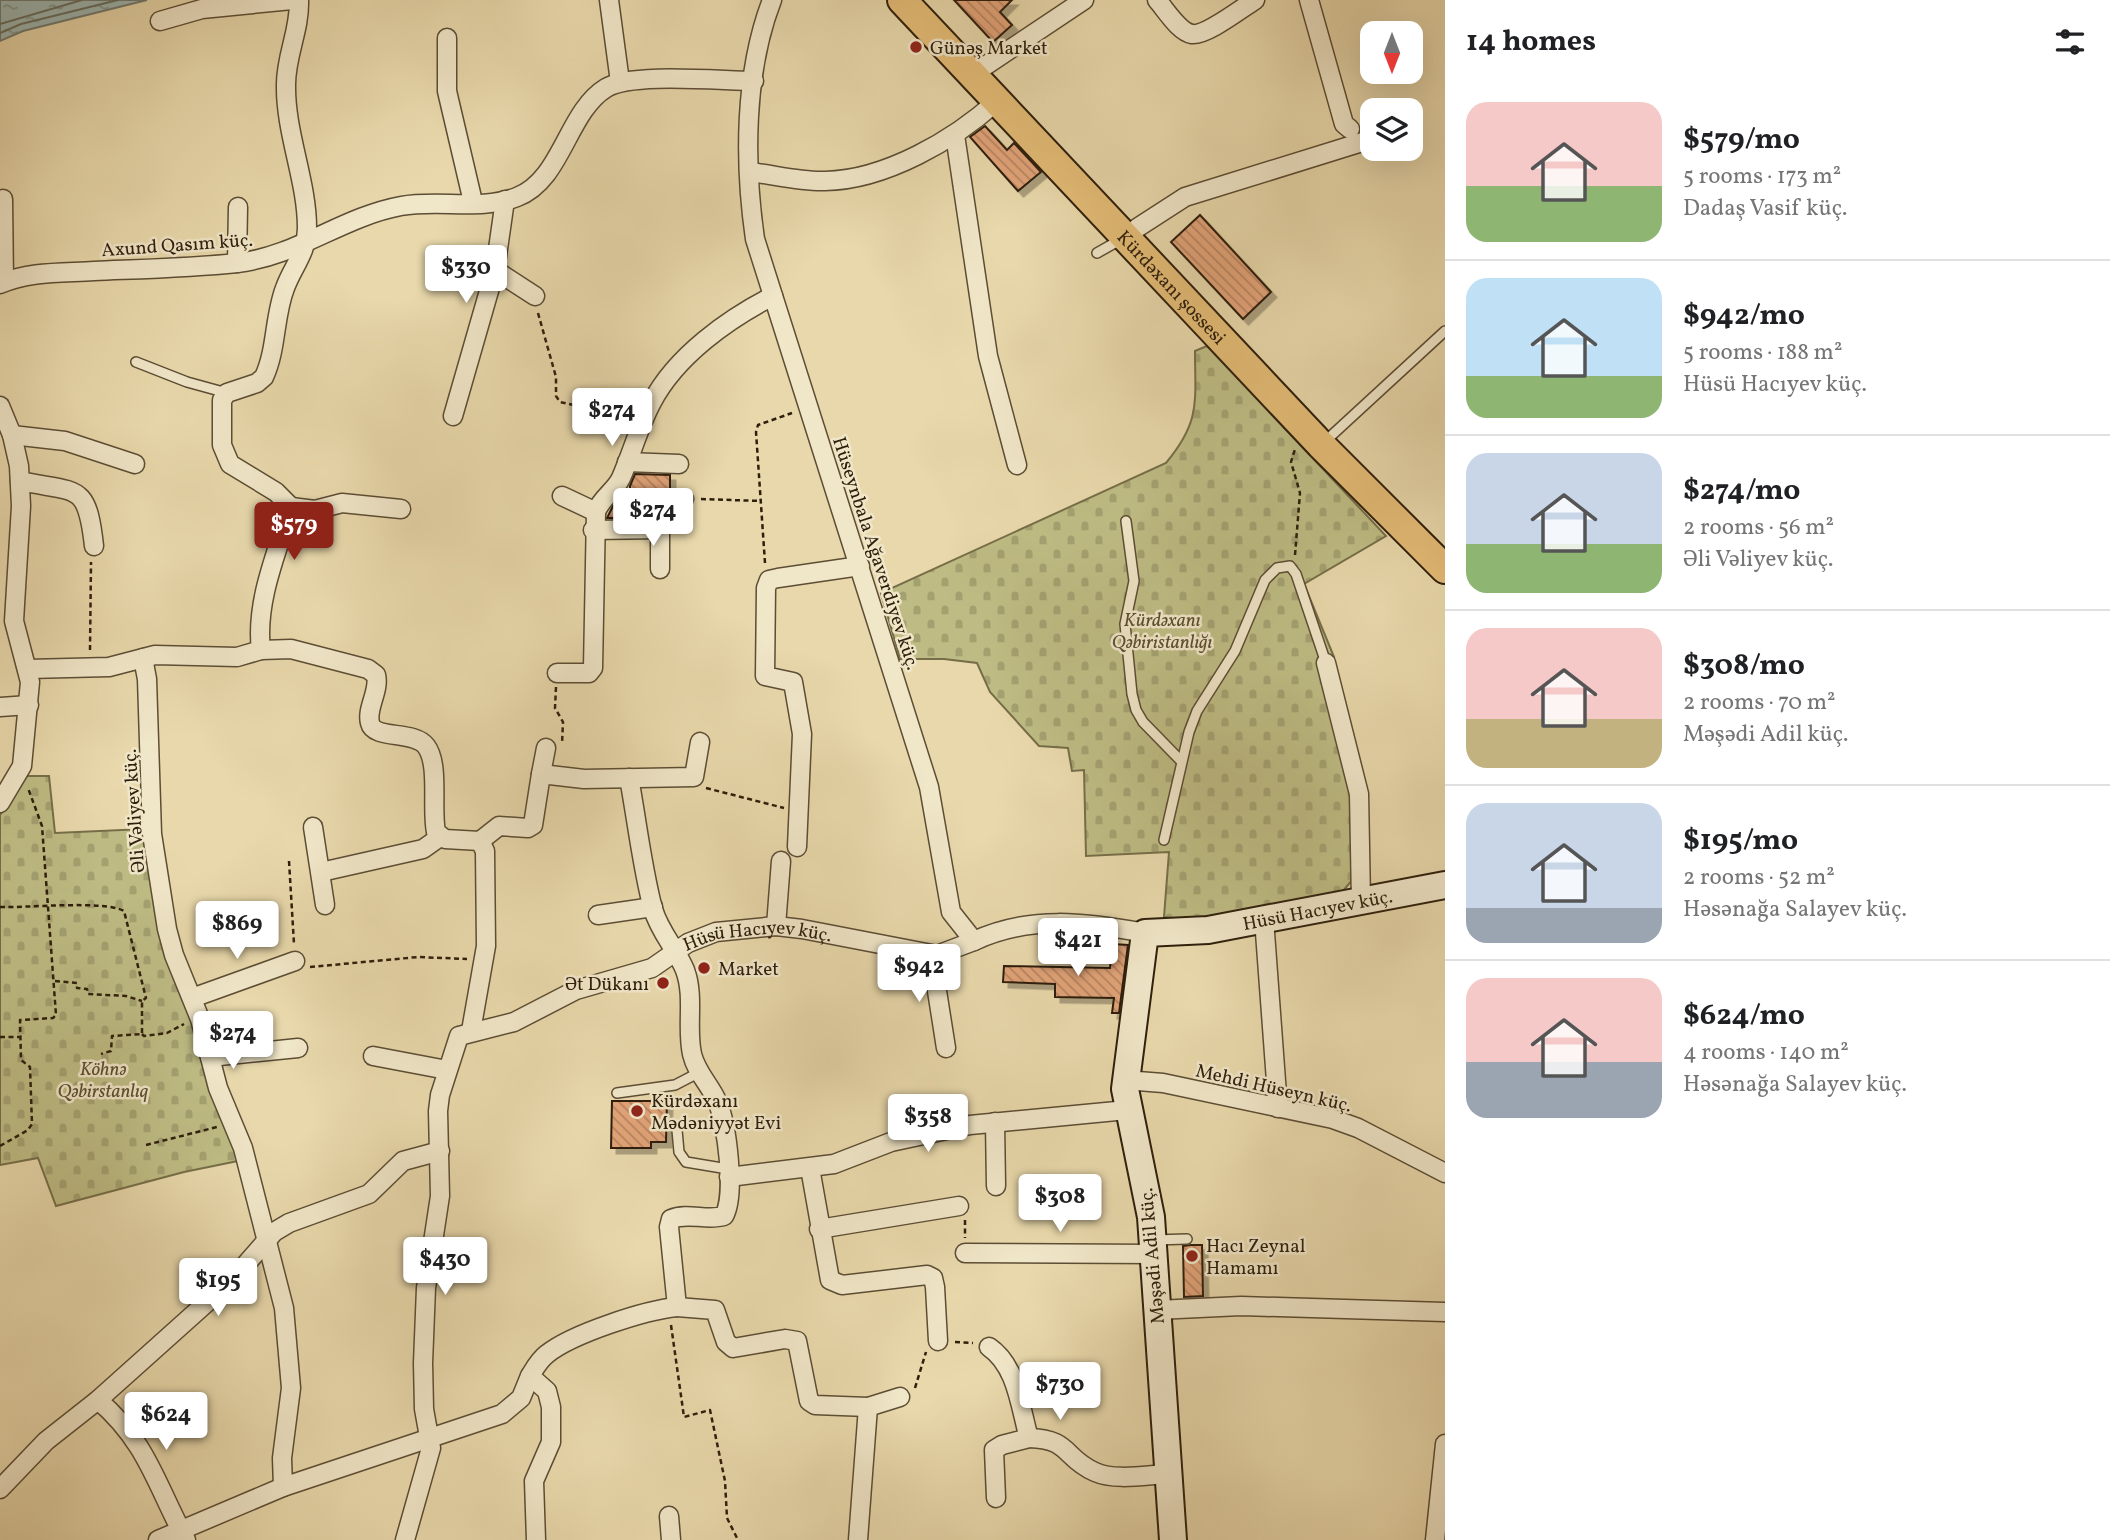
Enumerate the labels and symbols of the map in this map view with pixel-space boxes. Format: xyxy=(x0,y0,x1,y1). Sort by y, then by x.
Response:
north arrow xyxy=(1360,21,1423,84)
place label: Günəş Market xyxy=(930,36,1048,62)
marker: Günəş Market xyxy=(908,39,924,55)
street label: Kürdəxanı şossesi xyxy=(1110,225,1231,351)
street label: Axund Qasım küç. xyxy=(101,228,254,264)
pin: $330 xyxy=(425,246,507,305)
pin: $274 xyxy=(571,388,653,448)
street label: Hüseynbala Ağaverdiyev küç. xyxy=(825,434,925,674)
pin: $274 xyxy=(612,489,694,548)
pin: $579 xyxy=(253,503,335,562)
park label: Kürdəxanı Qəbiristanlığı xyxy=(1112,608,1213,656)
street label: Əli Vəliyev küç. xyxy=(118,748,152,874)
street label: Hüsü Hacıyev küç. xyxy=(1241,884,1395,938)
pin: $869 xyxy=(196,902,278,961)
street label: Hüsü Hacıyev küç. xyxy=(679,915,834,959)
pin: $421 xyxy=(1037,918,1119,978)
pin: $942 xyxy=(878,944,960,1004)
place label: Market xyxy=(718,957,779,983)
marker: Market xyxy=(696,960,712,976)
place label: Ət Dükanı xyxy=(565,972,649,998)
marker: Ət Dükanı xyxy=(655,975,671,991)
pin: $274 xyxy=(192,1012,274,1071)
park label: Köhnə Qəbirstanlıq xyxy=(58,1057,149,1105)
street label: Mehdi Hüseyn küç. xyxy=(1193,1058,1354,1120)
place label: Kürdəxanı Mədəniyyət Evi xyxy=(651,1089,781,1137)
pin: $358 xyxy=(887,1094,969,1154)
marker: Kürdəxanı Mədəniyyət Evi xyxy=(629,1103,645,1119)
pin: $308 xyxy=(1019,1174,1101,1234)
street label: Məşədi Adil küç. xyxy=(1134,1187,1172,1325)
place label: Hacı Zeynal Hamamı xyxy=(1206,1234,1306,1282)
pin: $430 xyxy=(404,1238,486,1297)
marker: Hacı Zeynal Hamamı xyxy=(1184,1248,1200,1264)
pin: $195 xyxy=(177,1258,259,1318)
pin: $730 xyxy=(1019,1362,1101,1422)
pin: $624 xyxy=(125,1392,207,1452)

